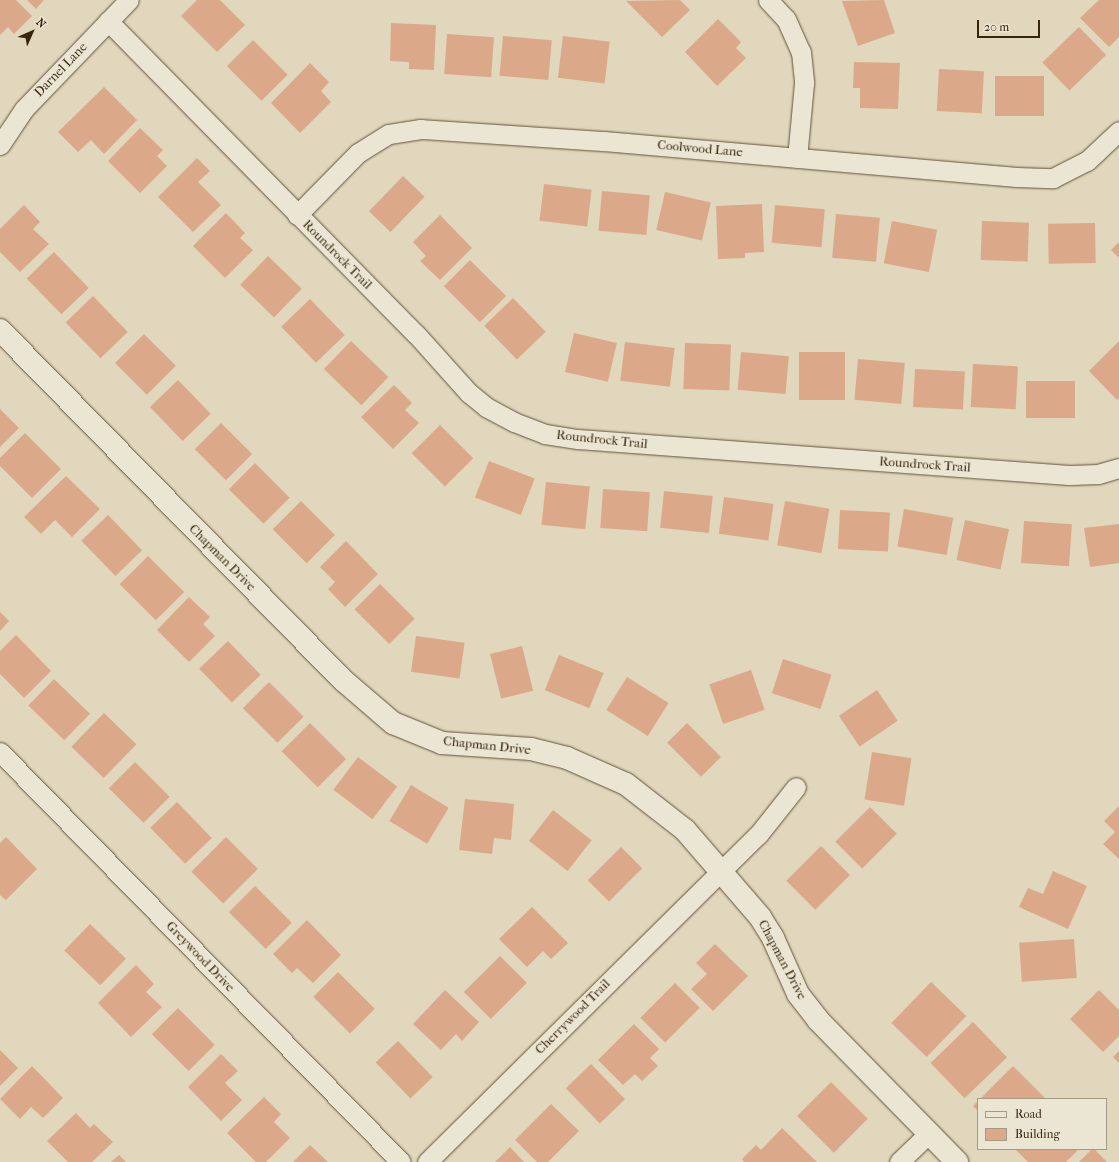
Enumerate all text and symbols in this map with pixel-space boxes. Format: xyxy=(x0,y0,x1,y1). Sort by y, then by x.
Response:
north arrow xyxy=(12,12,52,52)
scale bar xyxy=(979,12,1042,38)
text: N xyxy=(33,16,48,31)
text: 20 m xyxy=(984,20,1009,34)
street label: Darnel Lane xyxy=(31,40,91,100)
street label: Coolwood Lane xyxy=(657,138,743,160)
street label: Roundrock Trail xyxy=(299,217,375,293)
street label: Roundrock Trail xyxy=(556,427,648,453)
street label: Roundrock Trail xyxy=(879,454,971,476)
street label: Chapman Drive xyxy=(185,521,259,595)
street label: Chapman Drive xyxy=(442,734,532,758)
street label: Greywood Drive xyxy=(162,918,238,996)
street label: Chapman Drive xyxy=(754,918,810,1002)
street label: Cherrywood Trail xyxy=(532,976,614,1058)
legend xyxy=(977,1098,1107,1150)
text: Road xyxy=(1015,1107,1042,1121)
text: Building xyxy=(1015,1127,1060,1141)

